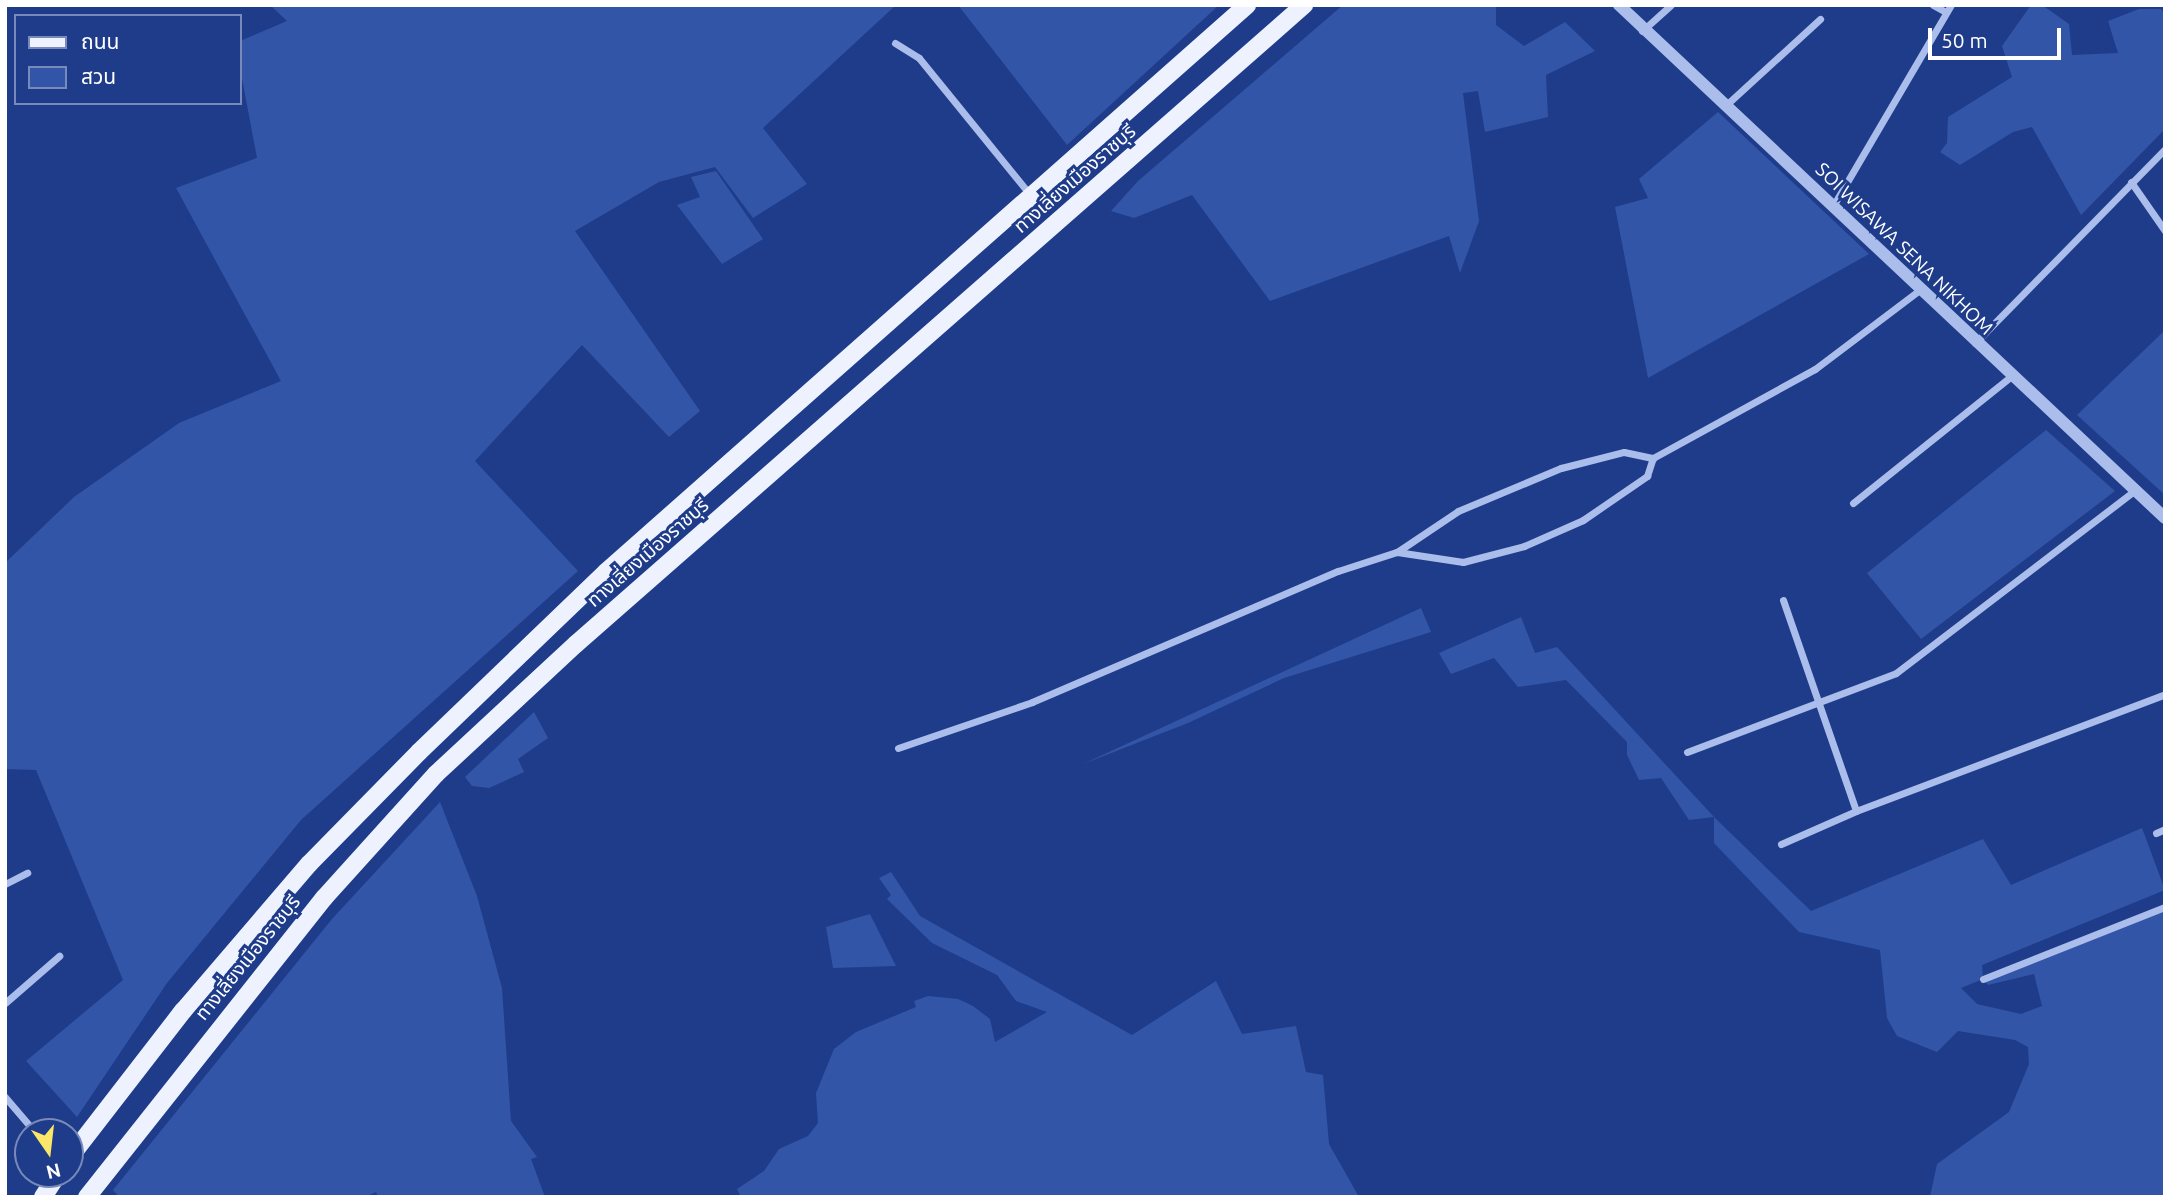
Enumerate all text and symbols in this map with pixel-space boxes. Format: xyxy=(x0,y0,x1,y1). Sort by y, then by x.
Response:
legend xyxy=(14,14,242,105)
scale bar xyxy=(1932,14,2065,58)
text: 50 m xyxy=(1941,28,1988,52)
text: ถนน xyxy=(81,29,119,53)
text: สวน xyxy=(81,64,116,88)
street label: ทางเลี่ยงเมืองราชบุรี xyxy=(1009,120,1141,238)
street label: SOI WISAWA SENA NIKHOM xyxy=(1811,158,1997,340)
street label: ทางเลี่ยงเมืองราชบุรี xyxy=(582,494,714,612)
street label: ทางเลี่ยงเมืองราชบุรี xyxy=(191,891,305,1025)
north arrow xyxy=(14,1118,84,1188)
text: N xyxy=(44,1159,63,1184)

